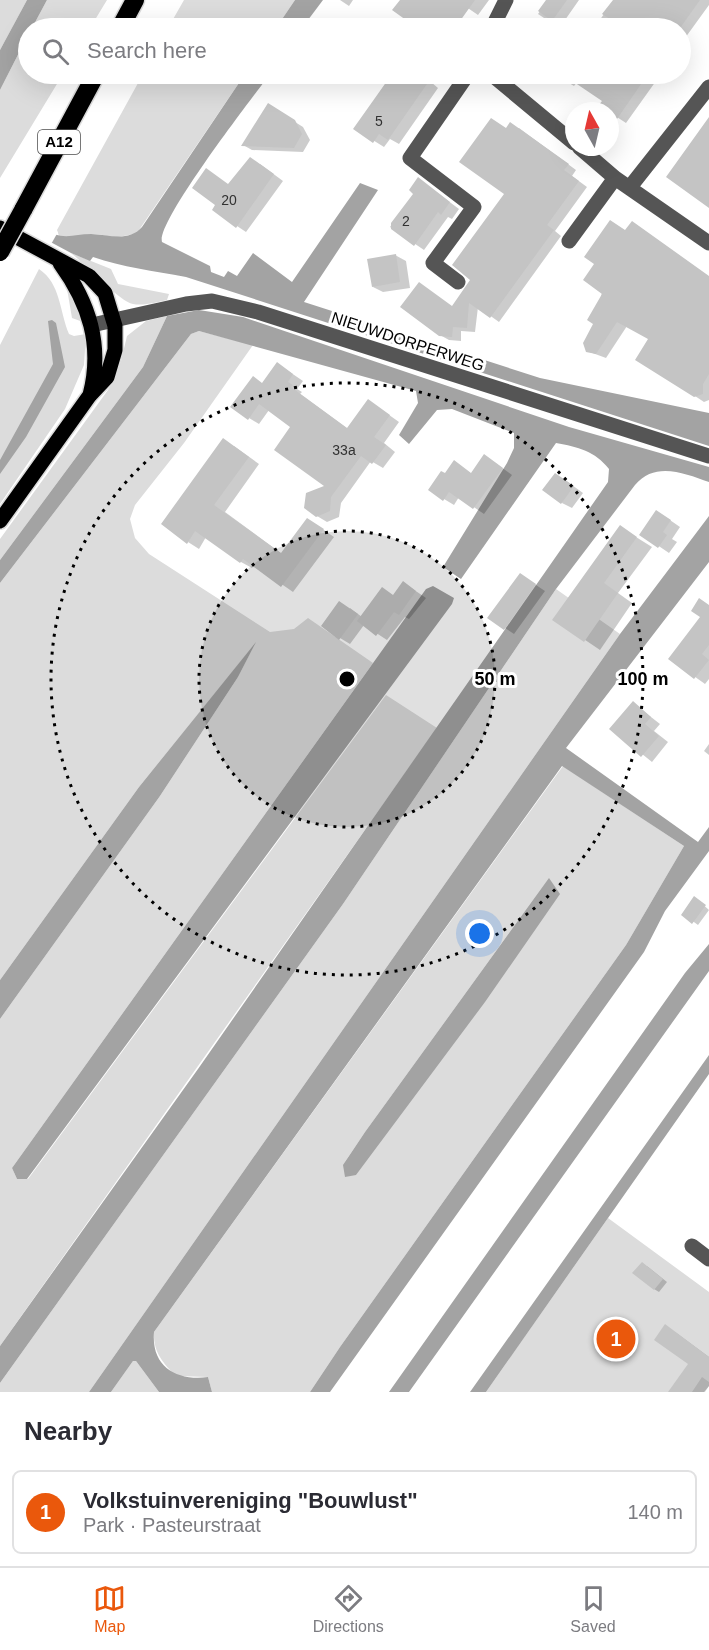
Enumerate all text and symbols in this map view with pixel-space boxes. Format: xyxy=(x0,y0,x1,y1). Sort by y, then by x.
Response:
search box xyxy=(18,18,691,84)
icon: search xyxy=(39,35,72,68)
text: Search here xyxy=(87,38,207,63)
north arrow xyxy=(565,102,619,156)
house number: 5 xyxy=(375,113,383,129)
road number: A12 xyxy=(38,130,80,154)
house number: 20 xyxy=(221,192,237,208)
house number: 2 xyxy=(402,213,410,229)
street label: NIEUWDORPERWEG xyxy=(329,309,486,374)
house number: 33a xyxy=(332,442,356,458)
centre of rings xyxy=(337,669,357,689)
text: 50 m xyxy=(474,669,516,689)
text: 100 m xyxy=(617,669,669,689)
your location xyxy=(465,919,494,948)
pin: 1 xyxy=(596,1316,636,1362)
text: Nearby xyxy=(24,1416,112,1446)
text: Volkstuinvereniging "Bouwlust" xyxy=(83,1488,418,1513)
text: 1 xyxy=(40,1501,51,1523)
text: 140 m xyxy=(627,1501,683,1523)
text: Park · Pasteurstraat xyxy=(83,1514,261,1536)
tab: Map xyxy=(93,1582,126,1636)
tab: Directions xyxy=(313,1582,384,1636)
tab: Saved xyxy=(570,1582,616,1636)

